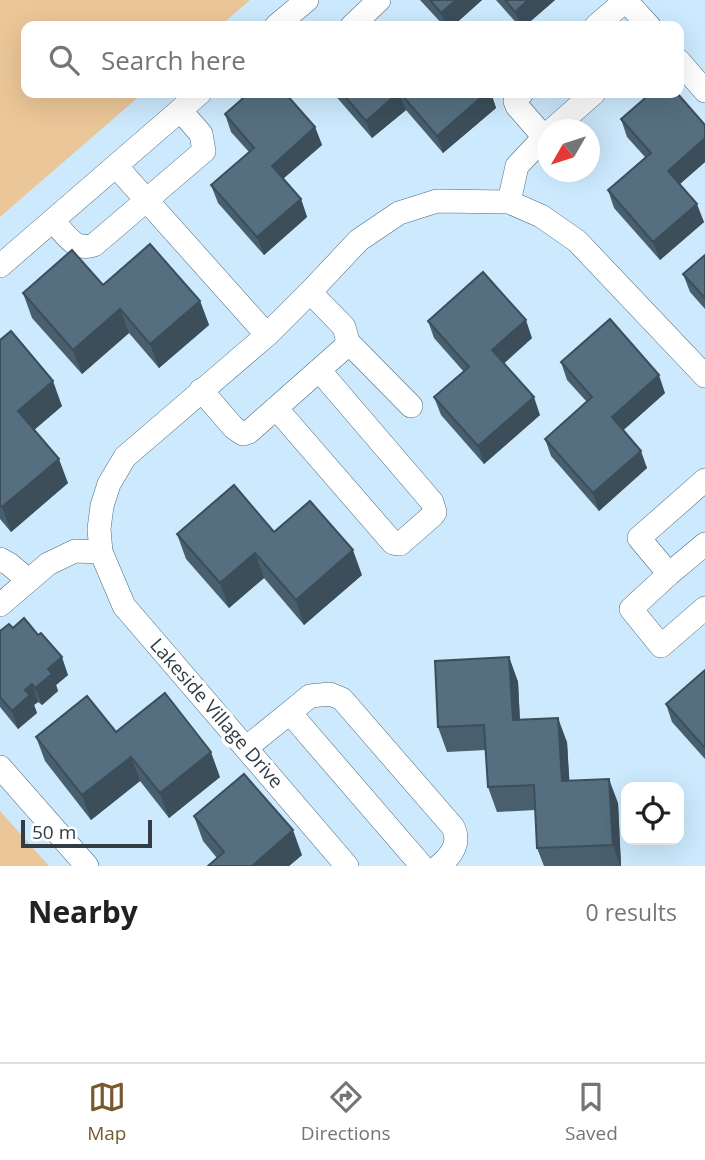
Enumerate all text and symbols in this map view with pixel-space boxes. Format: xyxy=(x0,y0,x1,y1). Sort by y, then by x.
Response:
search box xyxy=(21,21,684,98)
icon: search xyxy=(45,41,83,79)
text: Search here xyxy=(101,42,246,78)
north arrow xyxy=(537,119,600,182)
street label: Lakeside Village Drive xyxy=(145,632,289,794)
map controls xyxy=(621,782,684,845)
button: locate xyxy=(621,782,684,845)
scale bar xyxy=(21,817,152,849)
text: 50 m xyxy=(32,819,76,845)
text: Nearby xyxy=(28,891,138,932)
text: 0 results xyxy=(586,896,677,928)
tab: Map xyxy=(87,1078,126,1146)
tab: Directions xyxy=(301,1078,391,1146)
tab: Saved xyxy=(565,1078,618,1146)

